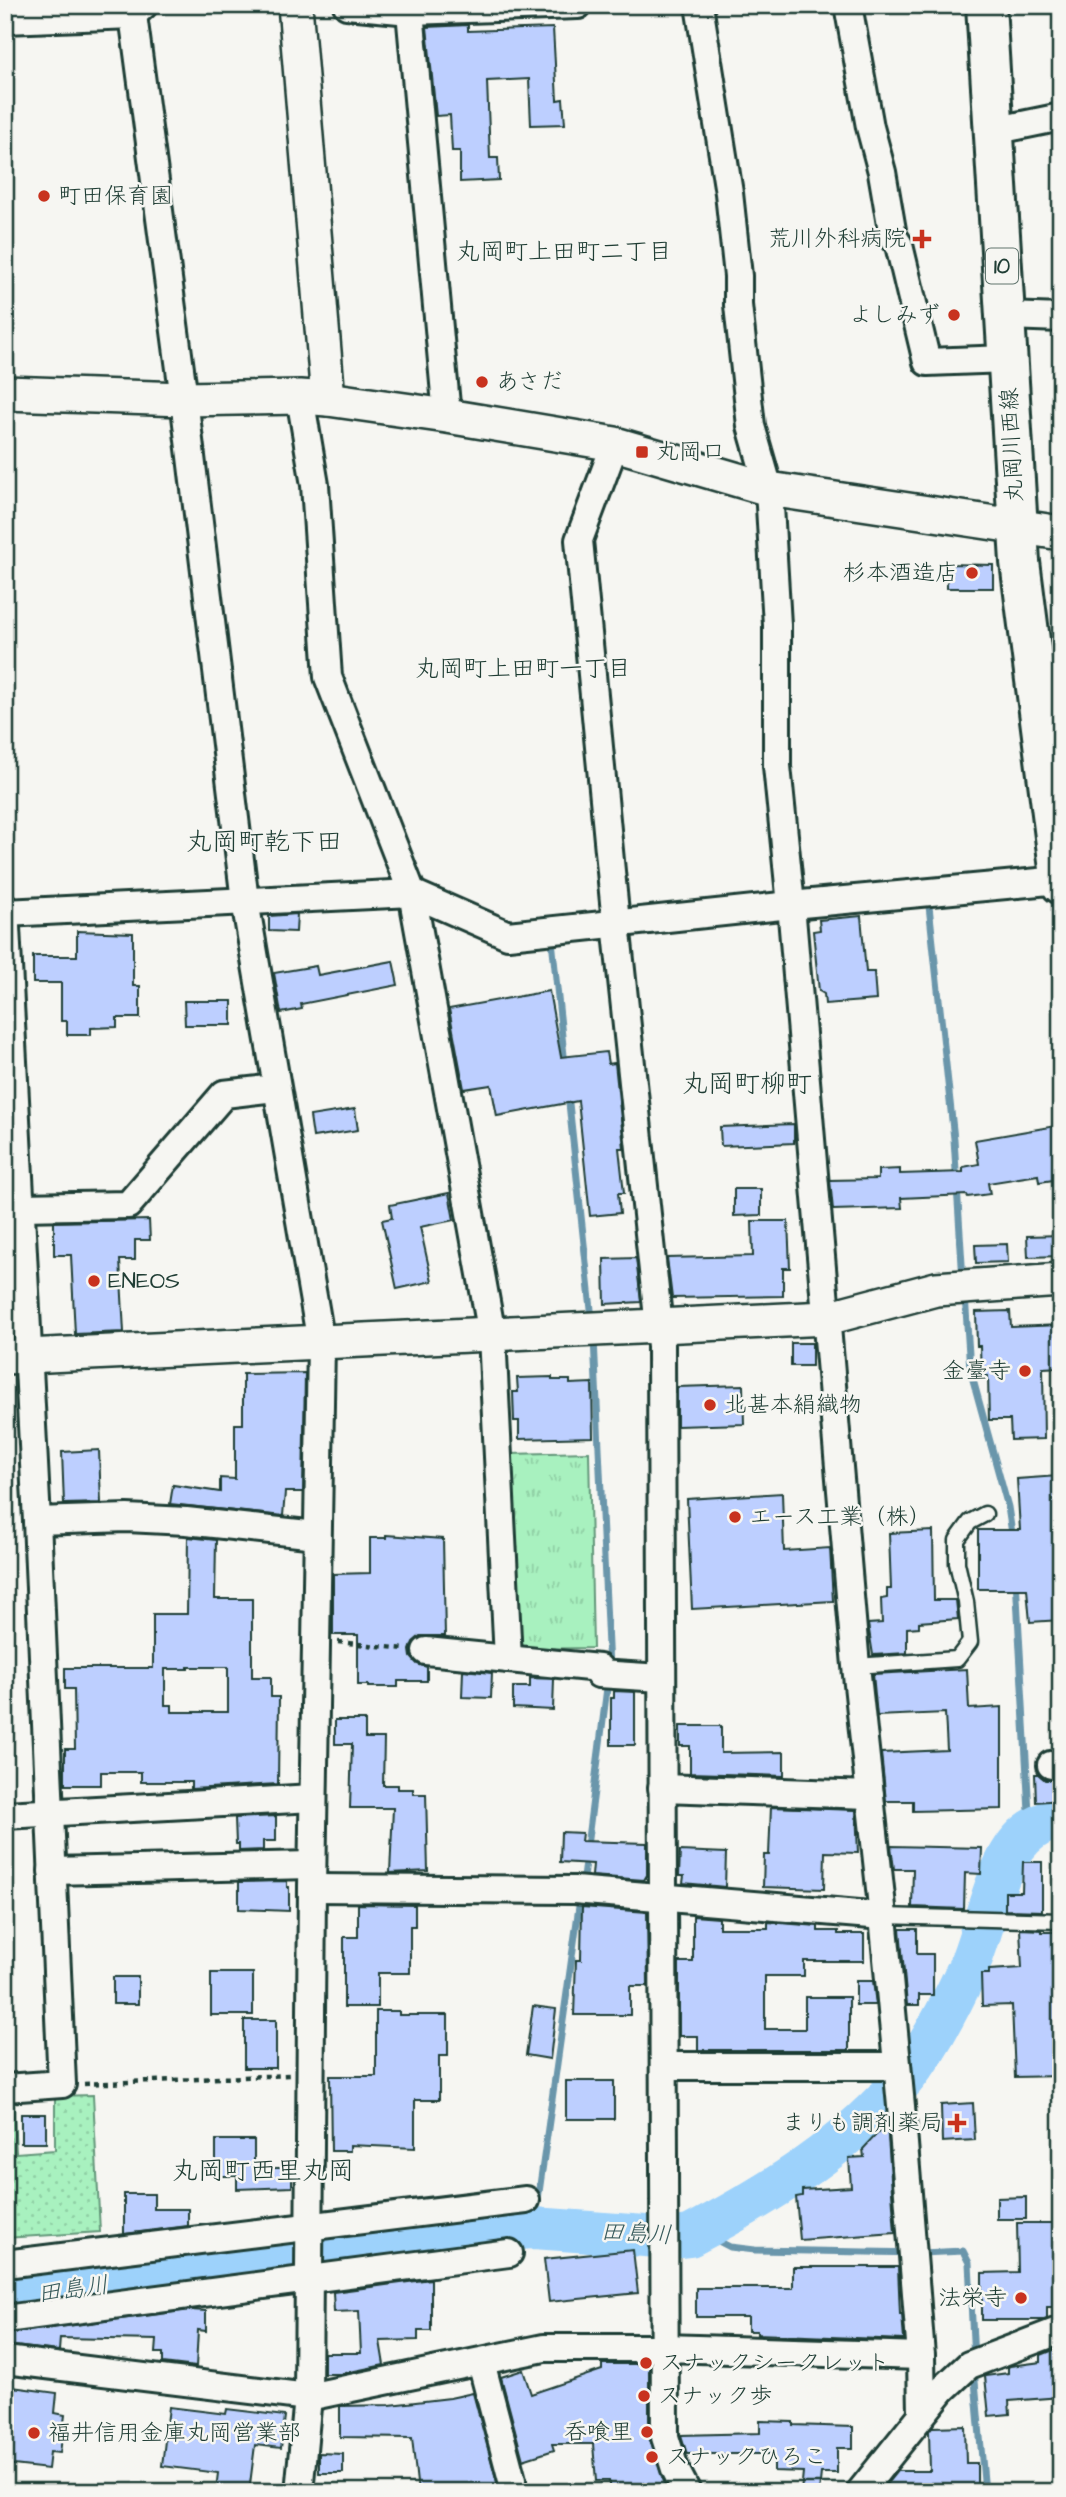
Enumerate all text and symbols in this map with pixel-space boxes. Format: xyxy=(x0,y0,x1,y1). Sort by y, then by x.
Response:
place label: 町田保育園 xyxy=(58,180,173,212)
marker: 町田保育園 xyxy=(36,188,52,204)
place label: 荒川外科病院 xyxy=(768,223,906,255)
marker: 荒川外科病院 xyxy=(912,229,932,249)
district label: 丸岡町上田町二丁目 xyxy=(456,235,672,269)
road number: 10 xyxy=(986,248,1018,284)
place label: よしみず xyxy=(849,299,940,331)
marker: よしみず xyxy=(946,307,962,323)
place label: あさだ xyxy=(496,366,564,398)
marker: あさだ xyxy=(474,374,490,390)
street label: 丸岡川西線 xyxy=(993,387,1031,503)
place label: 丸岡口 xyxy=(656,436,725,468)
marker: 丸岡口 xyxy=(634,444,650,460)
place label: 杉本酒造店 xyxy=(843,557,958,589)
marker: 杉本酒造店 xyxy=(964,565,980,581)
district label: 丸岡町上田町一丁目 xyxy=(415,652,631,686)
district label: 丸岡町乾下田 xyxy=(186,824,342,860)
district label: 丸岡町柳町 xyxy=(682,1066,812,1102)
place label: ENEOS xyxy=(108,1265,180,1297)
marker: ENEOS xyxy=(86,1273,102,1289)
place label: 金臺寺 xyxy=(942,1355,1011,1387)
marker: 金臺寺 xyxy=(1017,1363,1033,1379)
place label: 北甚本絹織物 xyxy=(724,1389,862,1421)
marker: 北甚本絹織物 xyxy=(702,1397,718,1413)
place label: エース工業（株） xyxy=(749,1501,932,1533)
marker: エース工業（株） xyxy=(727,1509,743,1525)
place label: まりも調剤薬局 xyxy=(782,2107,943,2139)
marker: まりも調剤薬局 xyxy=(949,2115,965,2131)
district label: 丸岡町西里丸岡 xyxy=(172,2153,354,2189)
water label: 田島川 xyxy=(599,2215,673,2253)
water label: 田島川 xyxy=(35,2268,111,2312)
place label: 法栄寺 xyxy=(938,2282,1007,2314)
marker: 法栄寺 xyxy=(1013,2290,1029,2306)
place label: スナックシークレット xyxy=(660,2347,890,2379)
marker: スナックシークレット xyxy=(638,2355,654,2371)
place label: スナック歩 xyxy=(658,2380,773,2412)
marker: スナック歩 xyxy=(636,2388,652,2404)
place label: 呑喰里 xyxy=(564,2416,633,2448)
place label: 福井信用金庫丸岡営業部 xyxy=(48,2417,301,2449)
marker: 呑喰里 xyxy=(639,2424,655,2440)
marker: 福井信用金庫丸岡営業部 xyxy=(26,2425,42,2441)
place label: スナックひろこ xyxy=(666,2441,827,2473)
marker: スナックひろこ xyxy=(644,2449,660,2465)

